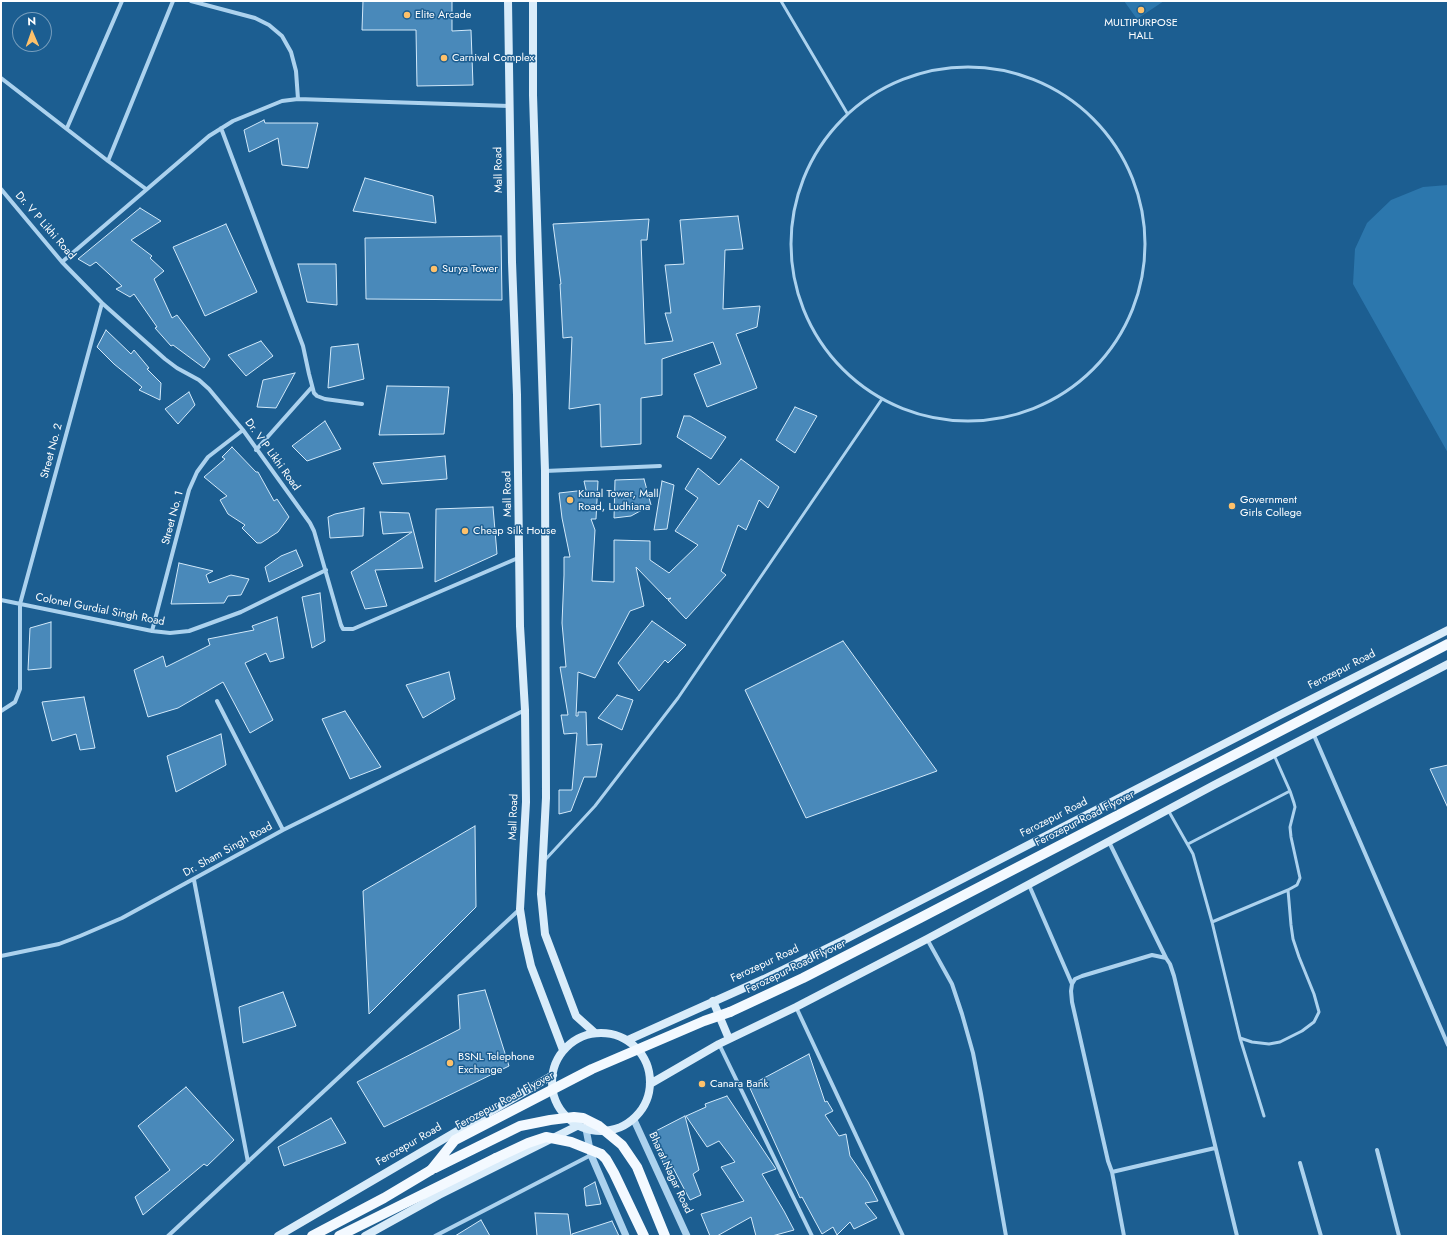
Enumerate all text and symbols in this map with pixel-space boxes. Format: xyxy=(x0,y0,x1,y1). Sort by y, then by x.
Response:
marker: MULTIPURPOSE HALL xyxy=(1136,5,1146,15)
place label: Elite Arcade xyxy=(415,8,471,22)
marker: Elite Arcade xyxy=(402,10,412,20)
north arrow xyxy=(12,12,52,52)
text: N xyxy=(27,13,36,29)
place label: MULTIPURPOSE HALL xyxy=(1104,16,1178,42)
place label: Carnival Complex xyxy=(452,51,534,65)
marker: Carnival Complex xyxy=(439,53,449,63)
street label: Mall Road xyxy=(492,147,506,193)
street label: Dr. V P Likhi Road xyxy=(12,189,78,263)
place label: Surya Tower xyxy=(442,262,498,276)
marker: Surya Tower xyxy=(429,264,439,274)
street label: Dr. V P Likhi Road xyxy=(242,417,302,493)
street label: Street No. 2 xyxy=(38,422,66,480)
street label: Mall Road xyxy=(501,471,515,517)
place label: Kunal Tower, Mall Road, Ludhiana xyxy=(578,487,658,513)
street label: Street No. 1 xyxy=(159,490,187,546)
place label: Government Girls College xyxy=(1240,493,1302,519)
marker: Kunal Tower, Mall Road, Ludhiana xyxy=(565,495,575,505)
marker: Government Girls College xyxy=(1227,501,1237,511)
place label: Cheap Silk House xyxy=(473,524,556,538)
marker: Cheap Silk House xyxy=(460,526,470,536)
street label: Colonel Gurdial Singh Road xyxy=(34,591,166,629)
street label: Ferozepur Road xyxy=(1306,647,1378,693)
street label: Ferozepur Road Flyover xyxy=(1033,788,1137,850)
street label: Mall Road xyxy=(507,794,521,840)
street label: Ferozepur Road xyxy=(1018,795,1090,841)
street label: Dr. Sham Singh Road xyxy=(181,820,275,880)
street label: Ferozepur Road Flyover xyxy=(744,937,848,997)
street label: Ferozepur Road xyxy=(729,942,801,986)
place label: BSNL Telephone Exchange xyxy=(458,1050,534,1076)
marker: BSNL Telephone Exchange xyxy=(445,1058,455,1068)
street label: Ferozepur Road Flyover xyxy=(453,1069,557,1133)
place label: Canara Bank xyxy=(710,1077,768,1091)
marker: Canara Bank xyxy=(697,1079,707,1089)
street label: Ferozepur Road xyxy=(374,1121,444,1169)
street label: Bharat Nagar Road xyxy=(645,1130,695,1216)

